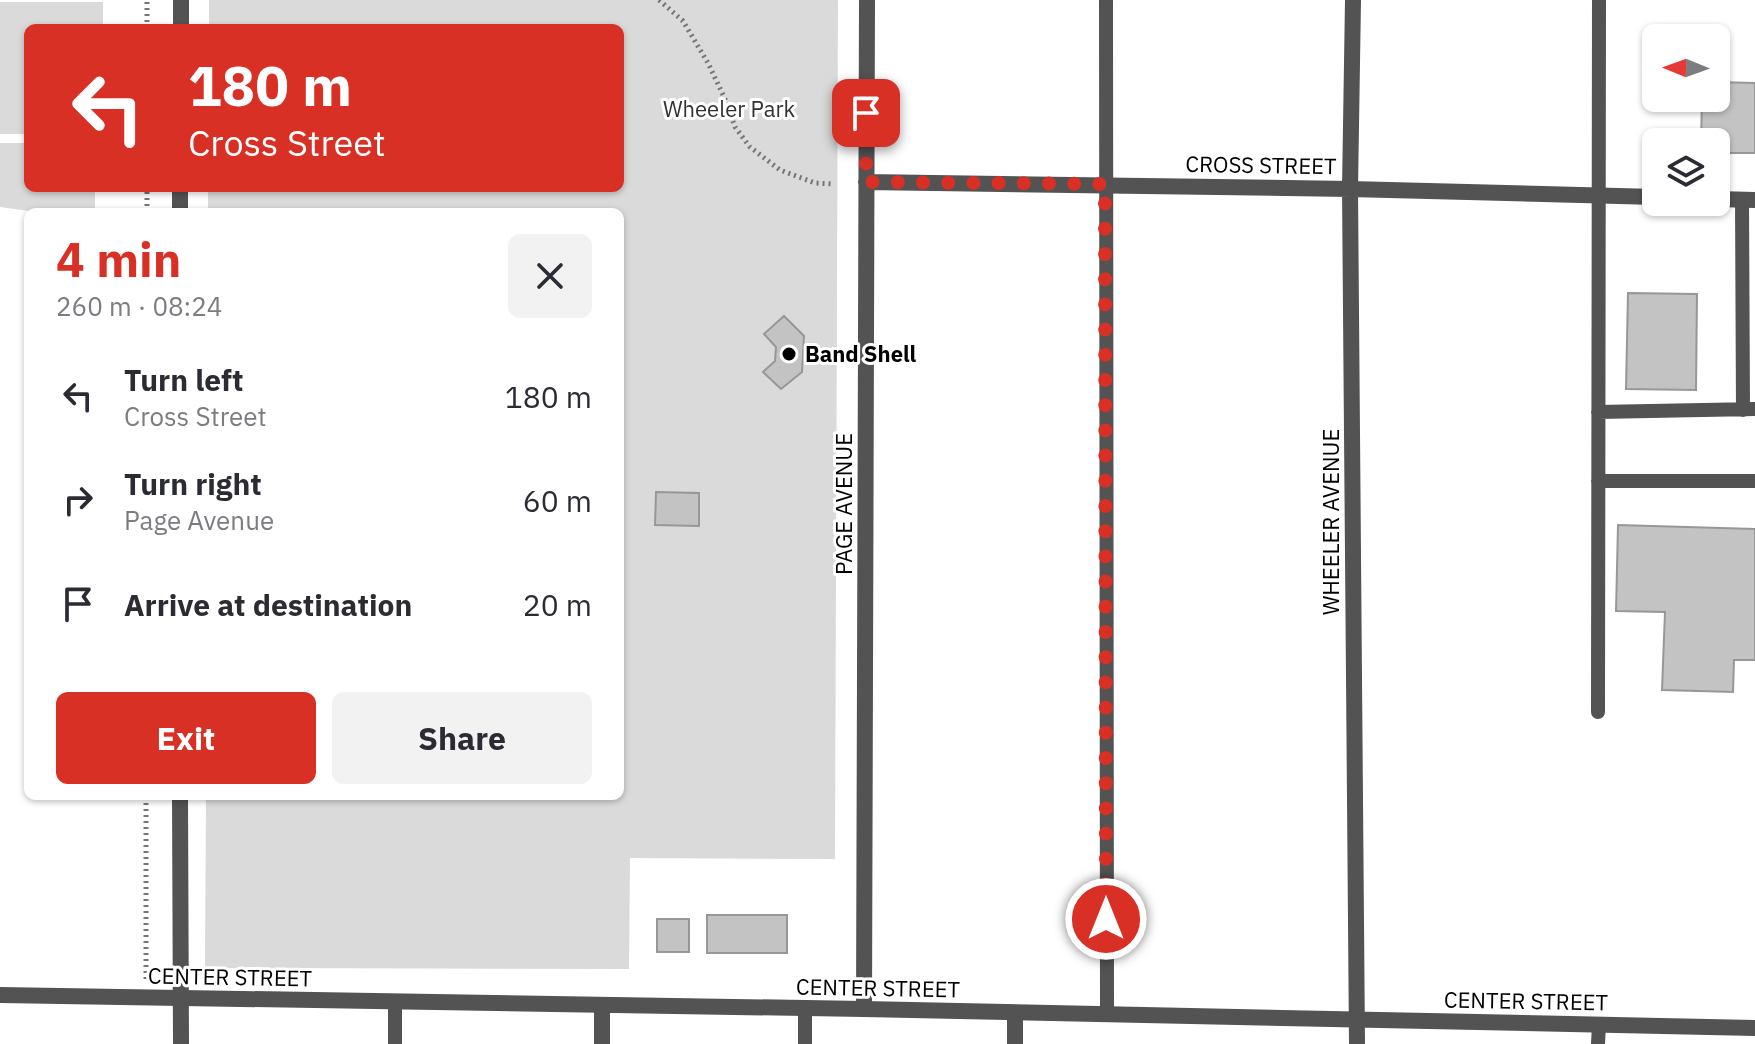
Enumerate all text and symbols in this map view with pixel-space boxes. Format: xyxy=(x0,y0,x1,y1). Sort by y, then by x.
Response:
north arrow xyxy=(1642,24,1730,112)
map controls xyxy=(1642,24,1730,216)
text: 180 m xyxy=(188,49,352,121)
icon: left xyxy=(56,56,160,160)
pin xyxy=(832,79,900,147)
icon: arrive xyxy=(844,91,888,135)
park label: Wheeler Park xyxy=(663,94,795,123)
text: Cross Street xyxy=(188,119,386,166)
button: layers xyxy=(1642,128,1730,216)
street label: CROSS STREET xyxy=(1185,149,1337,180)
text: 4 min xyxy=(56,228,181,290)
button: close xyxy=(508,234,592,318)
text: 260 m · 08:24 xyxy=(56,289,222,323)
place label: Band Shell xyxy=(805,339,917,368)
marker: Band Shell xyxy=(780,345,798,363)
text: Turn left xyxy=(124,360,243,399)
icon: left xyxy=(56,374,100,418)
text: 180 m xyxy=(505,377,592,416)
text: Cross Street xyxy=(124,399,267,433)
street label: WHEELER AVENUE xyxy=(1316,429,1345,615)
street label: PAGE AVENUE xyxy=(829,433,858,575)
text: Turn right xyxy=(124,464,262,503)
icon: right xyxy=(56,478,100,522)
text: 60 m xyxy=(523,481,592,520)
text: Page Avenue xyxy=(124,503,274,537)
icon: arrive xyxy=(56,582,100,626)
text: Arrive at destination xyxy=(124,585,412,624)
text: 20 m xyxy=(523,585,592,624)
button: Exit xyxy=(56,692,316,784)
button: Share xyxy=(332,692,592,784)
position arrow xyxy=(1064,877,1148,961)
street label: CENTER STREET xyxy=(148,961,313,992)
street label: CENTER STREET xyxy=(796,972,961,1003)
street label: CENTER STREET xyxy=(1444,985,1609,1016)

